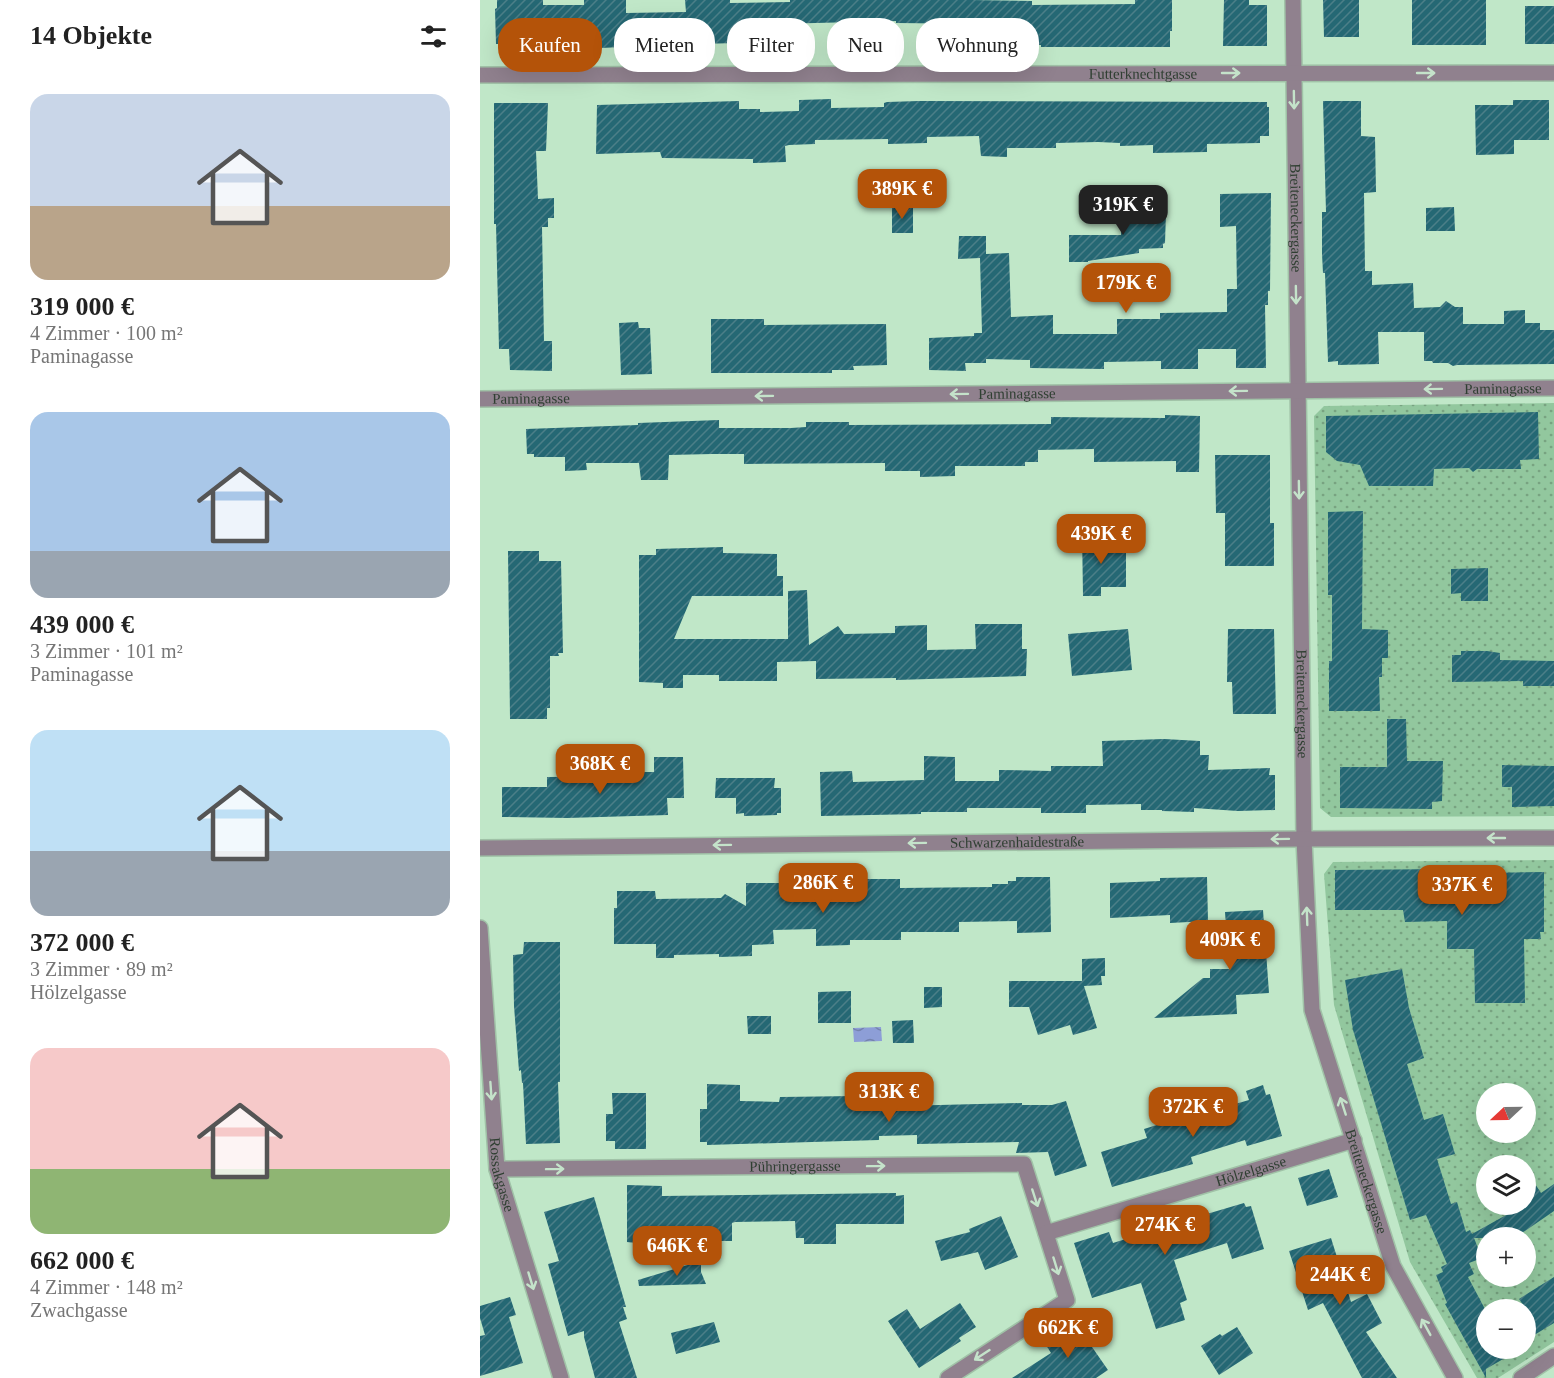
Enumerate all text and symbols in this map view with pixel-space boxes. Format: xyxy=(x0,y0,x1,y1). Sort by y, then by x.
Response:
chip: Kaufen xyxy=(498,18,602,72)
chip: Mieten xyxy=(614,18,715,72)
chip: Filter xyxy=(727,18,815,72)
chip: Neu xyxy=(827,18,904,72)
chip: Wohnung xyxy=(916,18,1039,72)
icon: filters xyxy=(417,20,450,53)
text: 14 Objekte xyxy=(30,21,152,50)
street label: Futterknechtgasse xyxy=(1089,66,1198,82)
one-way arrow xyxy=(1221,67,1241,79)
one-way arrow xyxy=(1416,67,1436,79)
one-way arrow xyxy=(1288,90,1300,110)
icon: home xyxy=(186,133,294,241)
street label: Breiteneckergasse xyxy=(1287,163,1305,273)
pin: 389K € xyxy=(853,169,951,220)
text: 389K € xyxy=(872,177,932,199)
pin: 319K € xyxy=(1074,185,1172,236)
text: 319K € xyxy=(1093,193,1153,215)
pin: 179K € xyxy=(1077,263,1175,314)
text: 179K € xyxy=(1096,271,1156,293)
one-way arrow xyxy=(1290,285,1302,305)
text: 319 000 € xyxy=(30,292,134,321)
text: 4 Zimmer · 100 m² xyxy=(30,322,183,344)
text: Paminagasse xyxy=(30,345,133,367)
street label: Paminagasse xyxy=(1464,380,1542,397)
one-way arrow xyxy=(1423,383,1443,395)
street label: Paminagasse xyxy=(978,385,1056,402)
one-way arrow xyxy=(1228,385,1248,397)
one-way arrow xyxy=(949,388,969,400)
street label: Paminagasse xyxy=(492,390,570,407)
one-way arrow xyxy=(754,390,774,402)
icon: home xyxy=(186,451,294,559)
one-way arrow xyxy=(1293,480,1305,500)
pin: 439K € xyxy=(1052,514,1150,565)
text: 439K € xyxy=(1071,522,1131,544)
text: 439 000 € xyxy=(30,610,134,639)
text: 3 Zimmer · 101 m² xyxy=(30,640,183,662)
street label: Breiteneckergasse xyxy=(1294,649,1311,759)
text: Paminagasse xyxy=(30,663,133,685)
pin: 368K € xyxy=(551,744,649,795)
text: 368K € xyxy=(570,752,630,774)
icon: home xyxy=(186,769,294,877)
one-way arrow xyxy=(1486,832,1506,844)
street label: Schwarzenhaidestraße xyxy=(950,833,1085,851)
one-way arrow xyxy=(1270,833,1290,845)
one-way arrow xyxy=(907,837,927,849)
one-way arrow xyxy=(712,839,732,851)
pin: 286K € xyxy=(774,863,872,914)
pin: 337K € xyxy=(1413,865,1511,916)
text: 286K € xyxy=(793,871,853,893)
text: 337K € xyxy=(1432,873,1492,895)
one-way arrow xyxy=(1302,907,1313,927)
pin: 409K € xyxy=(1181,920,1279,971)
text: 372 000 € xyxy=(30,928,134,957)
text: 409K € xyxy=(1200,928,1260,950)
text: 3 Zimmer · 89 m² xyxy=(30,958,173,980)
text: Hölzelgasse xyxy=(30,981,127,1003)
pin: 313K € xyxy=(840,1072,938,1123)
one-way arrow xyxy=(486,1080,497,1100)
text: 313K € xyxy=(859,1080,919,1102)
north arrow xyxy=(1476,1083,1536,1143)
map controls xyxy=(1476,1083,1536,1359)
icon: home xyxy=(186,1087,294,1195)
pin: 372K € xyxy=(1144,1087,1242,1138)
text: 372K € xyxy=(1163,1095,1223,1117)
one-way arrow xyxy=(1337,1097,1348,1116)
street label: Breiteneckergasse xyxy=(1342,1127,1390,1236)
street label: Rossakgasse xyxy=(487,1137,518,1214)
street label: Hölzelgasse xyxy=(1214,1153,1288,1189)
button: layers xyxy=(1476,1155,1536,1215)
street label: Pühringergasse xyxy=(749,1158,841,1175)
one-way arrow xyxy=(866,1160,886,1172)
one-way arrow xyxy=(545,1163,565,1175)
one-way arrow xyxy=(1030,1188,1041,1207)
pin: 274K € xyxy=(1116,1205,1214,1256)
text: 274K € xyxy=(1135,1213,1195,1235)
pin: 646K € xyxy=(628,1226,726,1277)
button: + xyxy=(1476,1227,1536,1287)
text: 646K € xyxy=(647,1234,707,1256)
text: 662 000 € xyxy=(30,1246,134,1275)
pin: 244K € xyxy=(1291,1255,1389,1306)
one-way arrow xyxy=(1051,1256,1062,1275)
text: 244K € xyxy=(1310,1263,1370,1285)
one-way arrow xyxy=(526,1271,537,1290)
text: 4 Zimmer · 148 m² xyxy=(30,1276,183,1298)
text: Zwachgasse xyxy=(30,1299,128,1321)
button: − xyxy=(1476,1299,1536,1359)
pin: 662K € xyxy=(1019,1308,1117,1359)
text: 662K € xyxy=(1038,1316,1098,1338)
one-way arrow xyxy=(1420,1319,1432,1336)
one-way arrow xyxy=(974,1349,991,1362)

